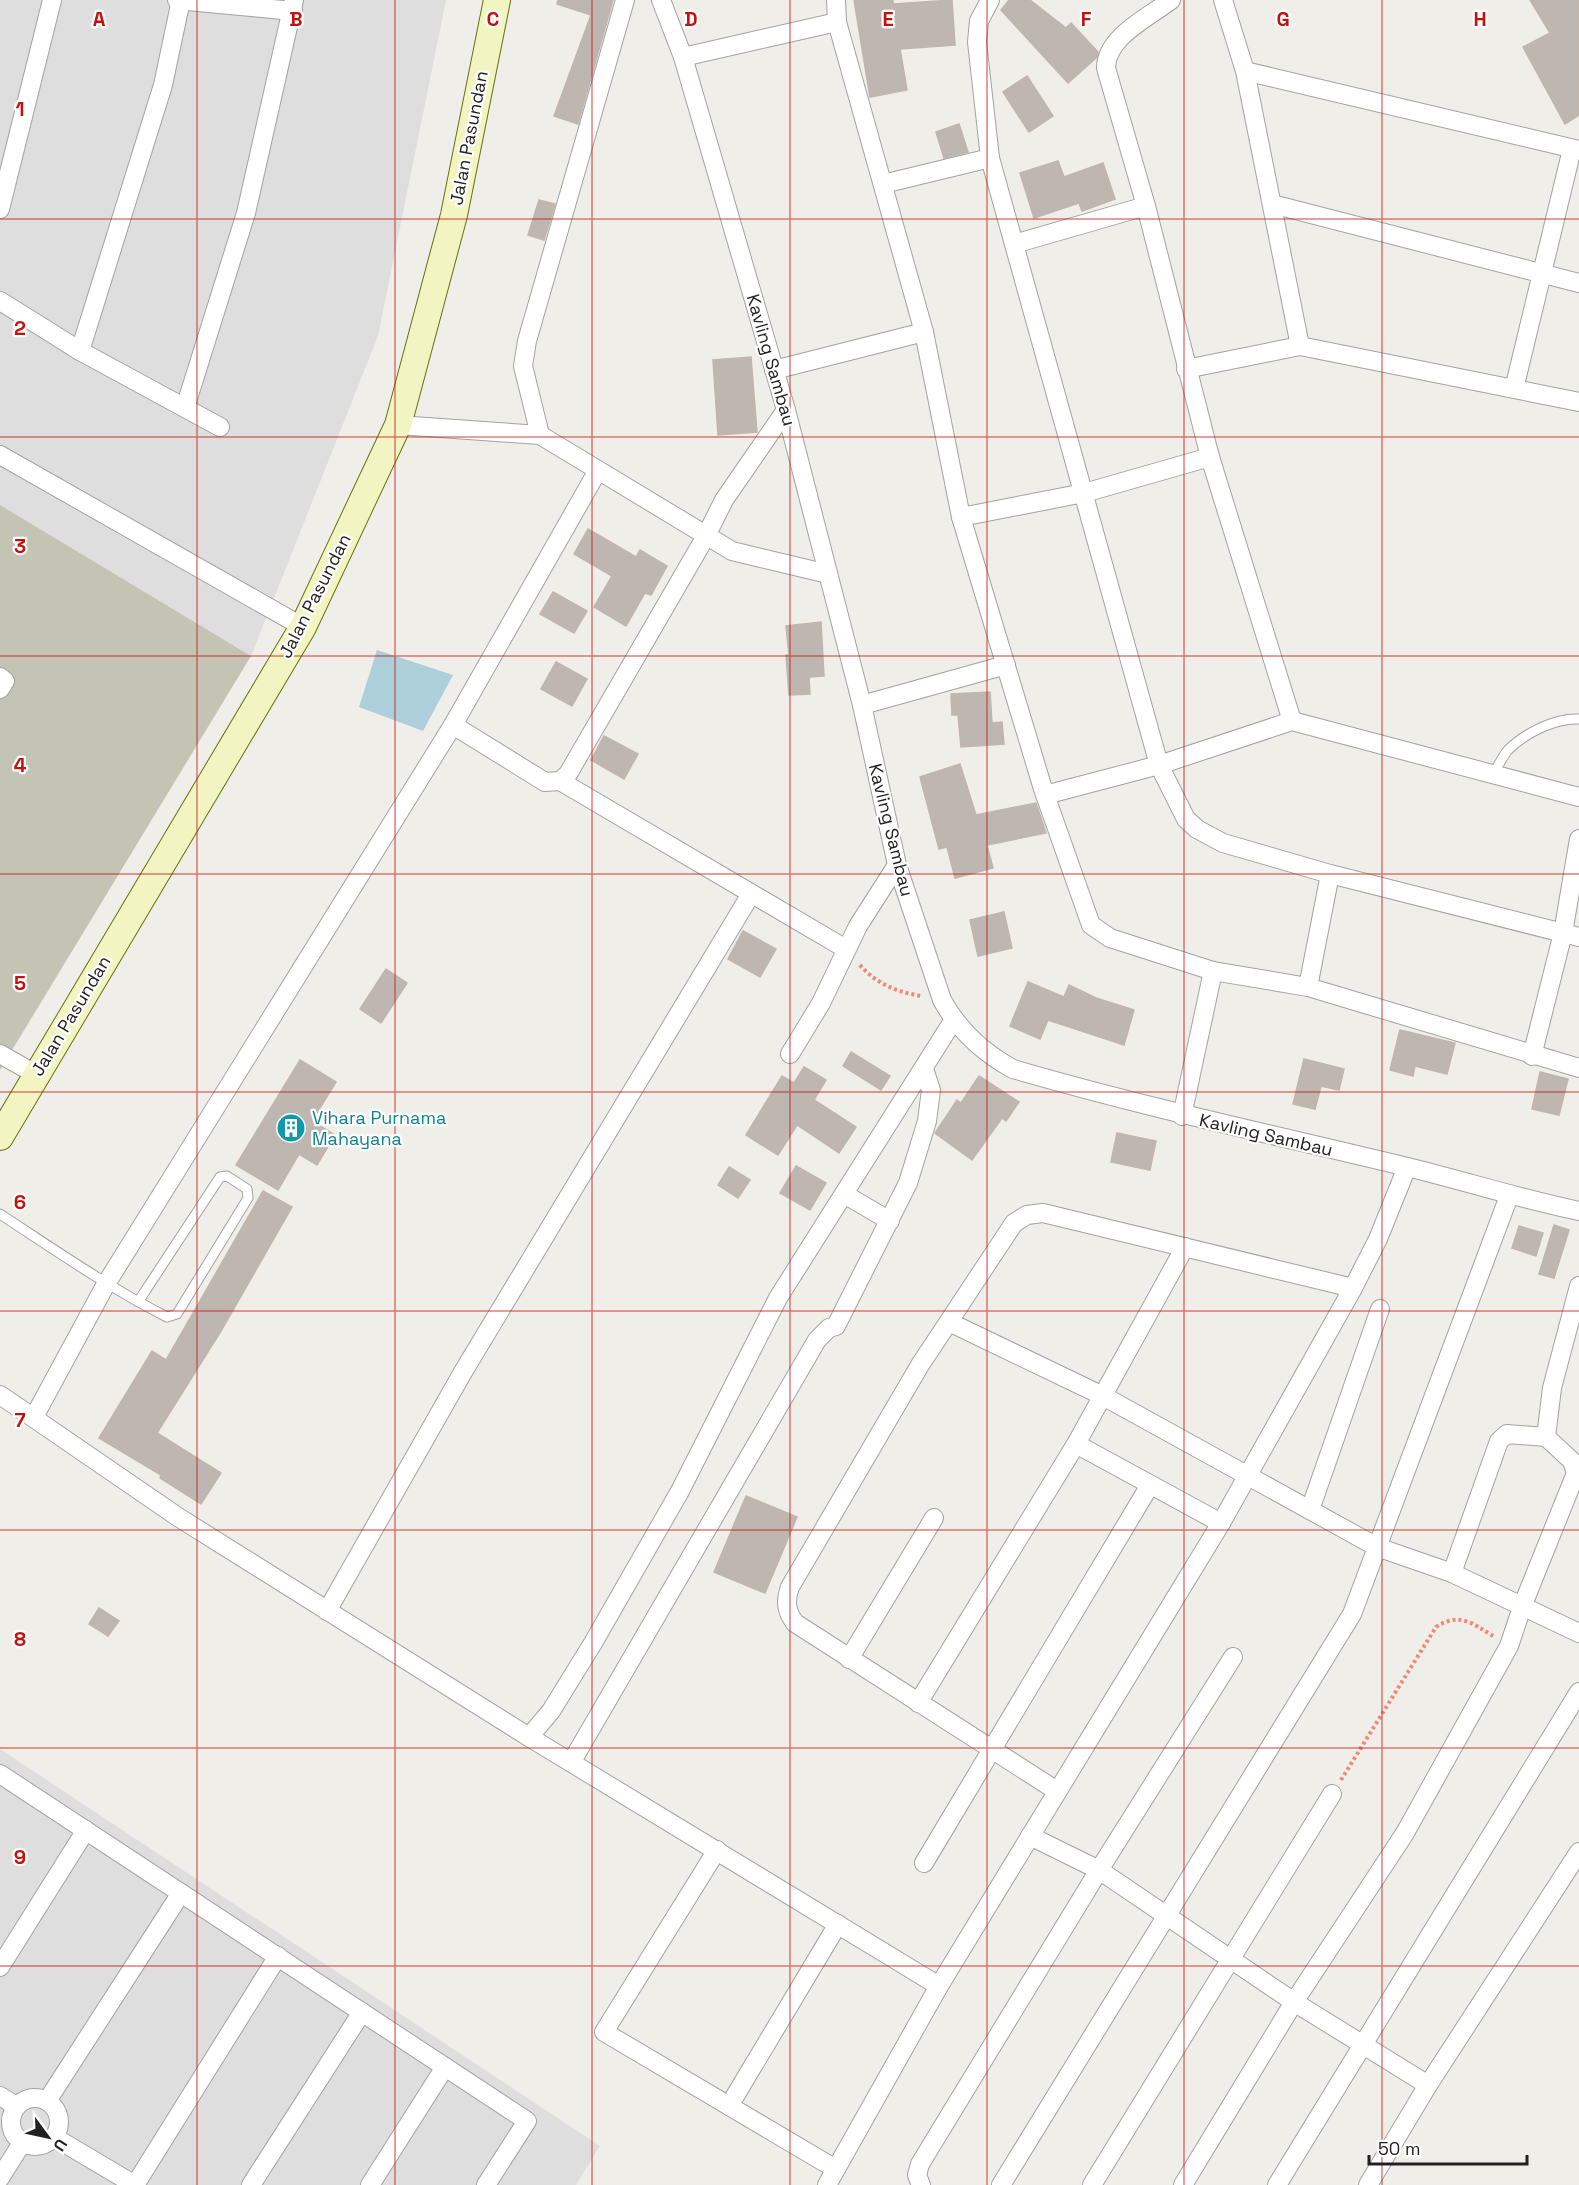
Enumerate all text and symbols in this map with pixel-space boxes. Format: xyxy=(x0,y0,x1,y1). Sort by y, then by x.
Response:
text: A xyxy=(93,6,106,32)
text: B xyxy=(289,6,303,32)
text: C xyxy=(487,6,500,32)
text: D xyxy=(684,6,698,32)
text: E xyxy=(882,6,894,32)
text: F xyxy=(1081,6,1092,32)
text: G xyxy=(1276,6,1290,32)
text: H xyxy=(1473,6,1487,32)
street label: Jalan Pasundan xyxy=(444,69,493,207)
text: 1 xyxy=(15,96,25,122)
street label: Kavling Sambau xyxy=(742,291,801,428)
text: 2 xyxy=(14,315,26,341)
street label: Jalan Pasundan xyxy=(273,530,356,662)
text: 3 xyxy=(14,533,26,559)
text: 4 xyxy=(14,752,27,778)
street label: Kavling Sambau xyxy=(864,761,919,899)
street label: Jalan Pasundan xyxy=(26,951,116,1080)
text: 5 xyxy=(14,970,26,996)
place label: Vihara Purnama Mahayana xyxy=(312,1106,446,1150)
street label: Kavling Sambau xyxy=(1197,1108,1335,1161)
building icon: Vihara Purnama Mahayana xyxy=(275,1112,307,1144)
text: 6 xyxy=(14,1189,26,1215)
text: 7 xyxy=(14,1407,26,1433)
text: 8 xyxy=(14,1626,26,1652)
text: 9 xyxy=(14,1844,26,1870)
north arrow xyxy=(18,2107,78,2167)
scale bar xyxy=(1369,2128,1526,2166)
text: U xyxy=(48,2135,72,2155)
text: 50 m xyxy=(1378,2137,1420,2160)

